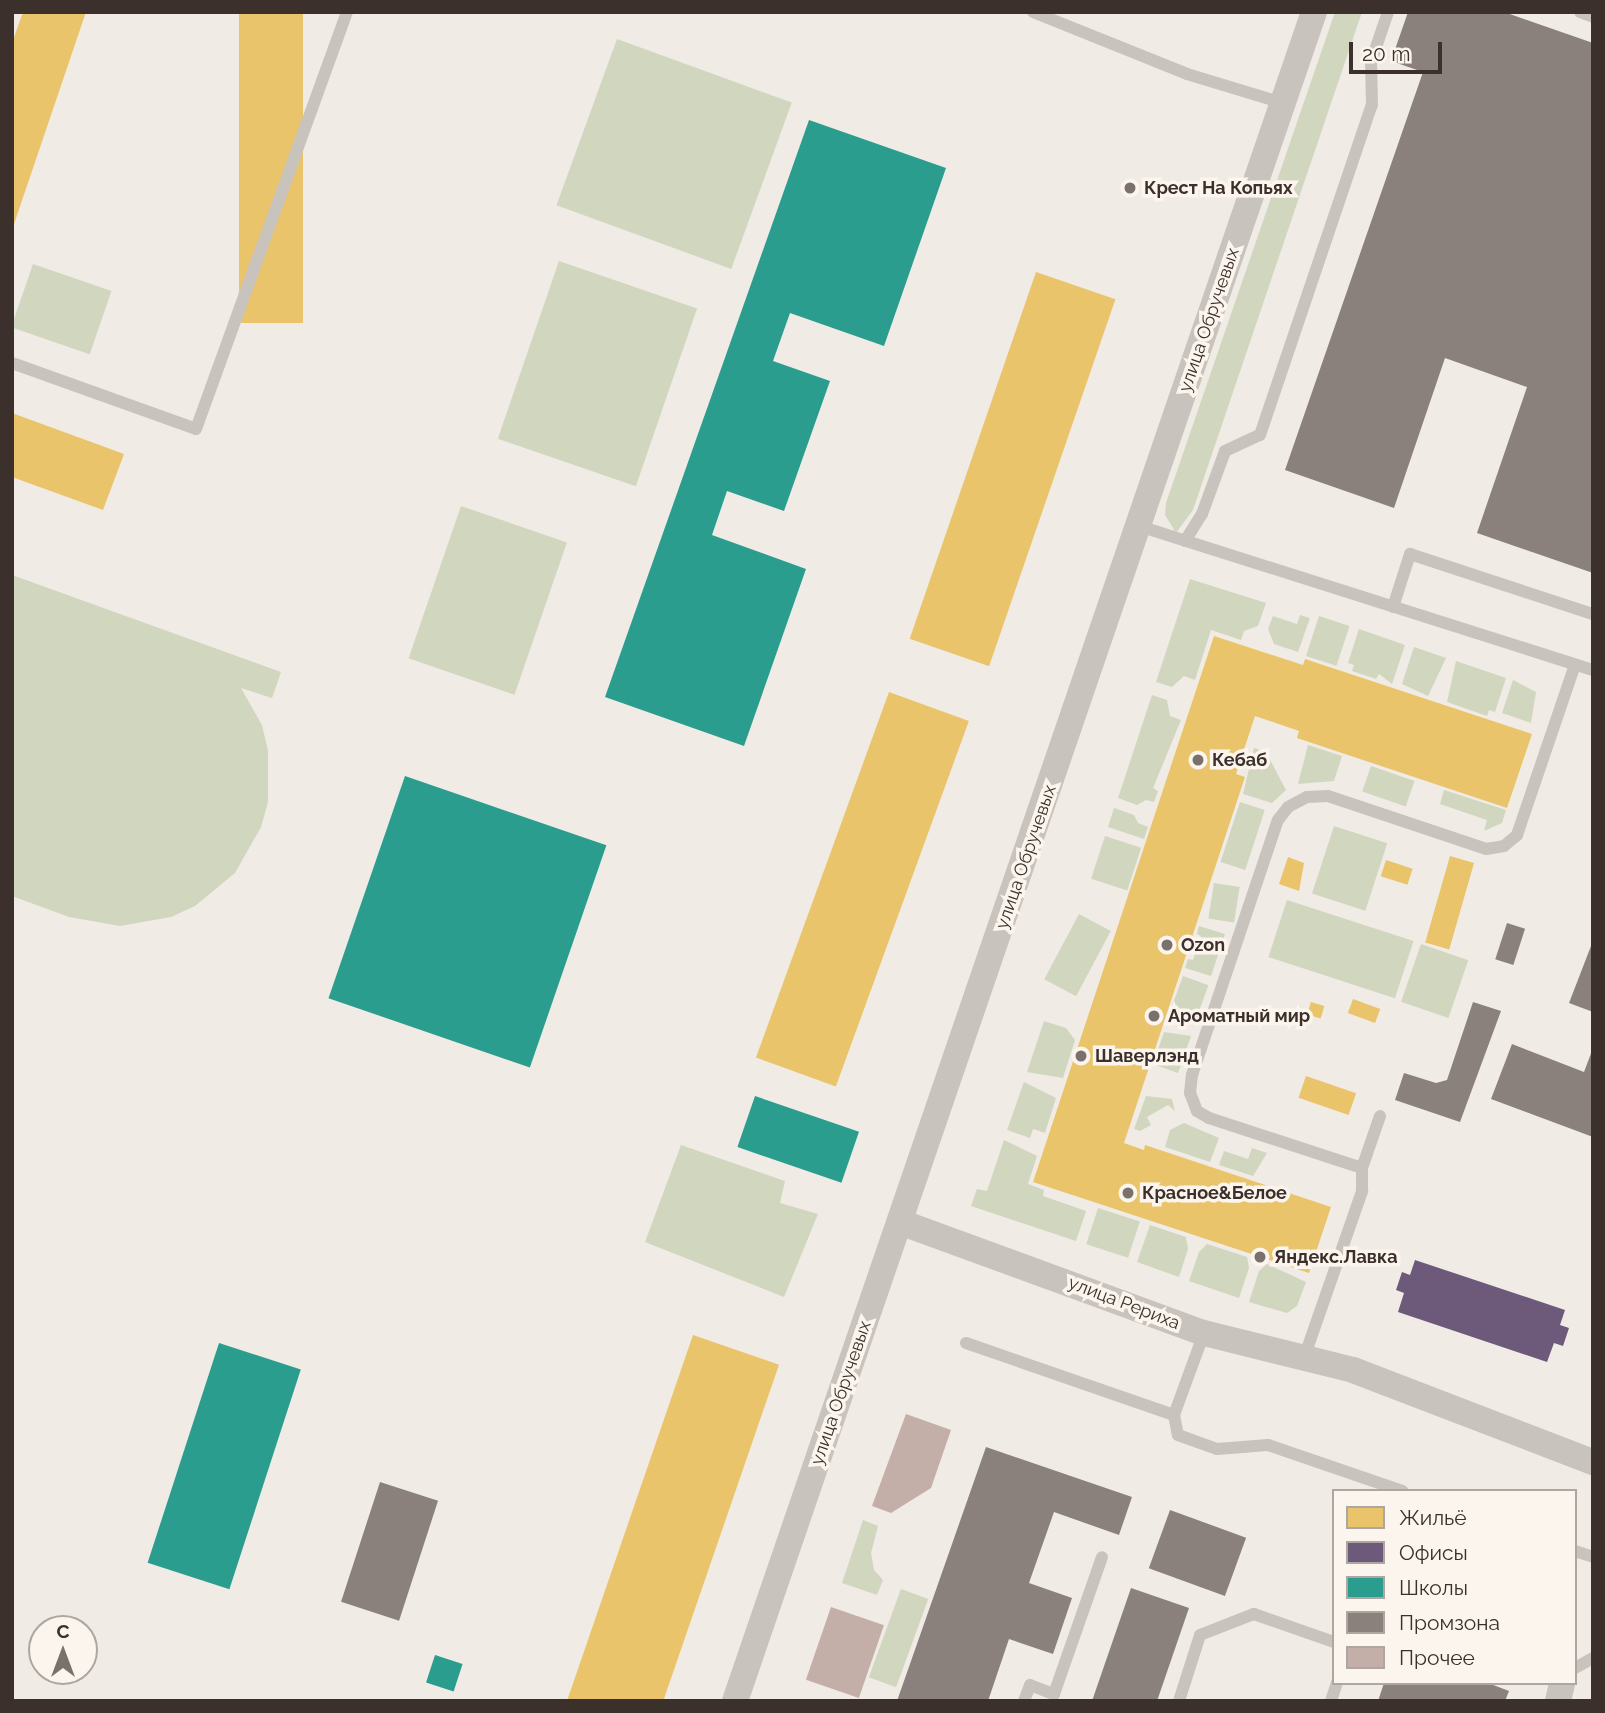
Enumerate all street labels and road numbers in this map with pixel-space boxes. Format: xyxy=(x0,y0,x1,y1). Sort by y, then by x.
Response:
street label: улица Обручевых xyxy=(1174,245,1244,395)
street label: улица Обручевых xyxy=(991,782,1061,932)
street label: улица Рериха xyxy=(1065,1272,1183,1334)
street label: улица Обручевых xyxy=(806,1318,876,1468)

